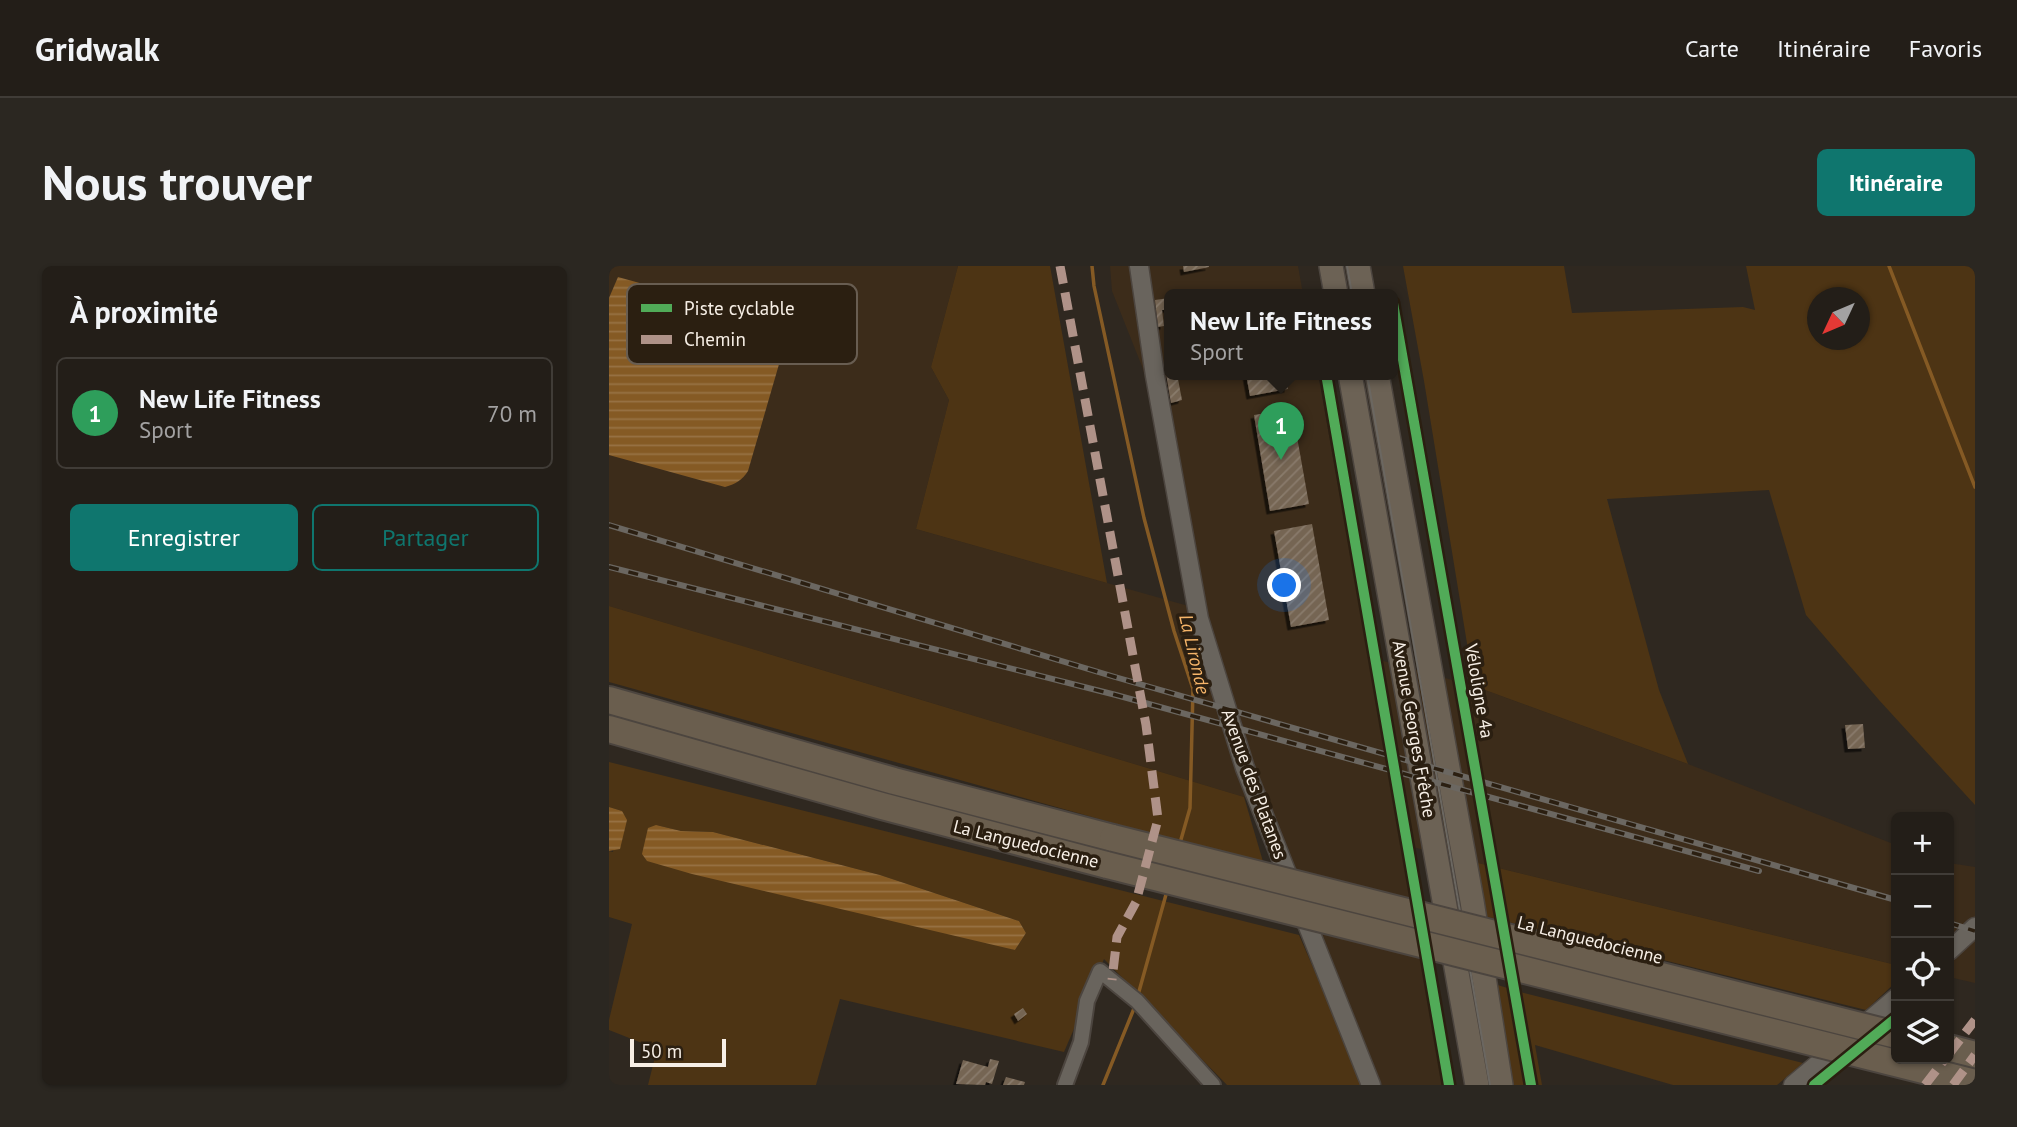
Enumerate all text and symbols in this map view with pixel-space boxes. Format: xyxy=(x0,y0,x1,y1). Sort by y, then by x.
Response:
text: Gridwalk xyxy=(35,27,159,70)
text: Carte xyxy=(1685,33,1739,64)
text: Itinéraire xyxy=(1777,33,1871,64)
text: Favoris xyxy=(1909,33,1982,64)
button: Itinéraire xyxy=(1817,149,1975,216)
text: Nous trouver xyxy=(42,150,312,214)
legend xyxy=(627,284,857,364)
north arrow xyxy=(1807,287,1870,350)
popup xyxy=(1164,289,1398,380)
text: À proximité xyxy=(70,292,218,331)
text: Piste cyclable xyxy=(684,296,795,320)
text: New Life Fitness xyxy=(1190,304,1372,337)
text: Chemin xyxy=(684,327,746,351)
text: Sport xyxy=(1190,337,1243,366)
text: New Life Fitness xyxy=(139,382,321,415)
text: 1 xyxy=(88,399,102,428)
text: 70 m xyxy=(487,399,537,428)
pin: 1 xyxy=(1258,402,1304,460)
text: Sport xyxy=(139,415,192,444)
button: Enregistrer xyxy=(70,504,298,571)
button: Partager xyxy=(312,504,539,571)
your location xyxy=(1267,568,1301,602)
water label: La Lironde xyxy=(1174,612,1216,697)
street label: Avenue Georges Frêche xyxy=(1388,639,1441,819)
street label: Véloligne 4a xyxy=(1460,641,1499,740)
street label: Avenue des Platanes xyxy=(1217,706,1292,862)
map controls xyxy=(1891,812,1954,1064)
button: + xyxy=(1891,812,1954,875)
street label: La Languedocienne xyxy=(951,814,1101,873)
button: − xyxy=(1891,875,1954,938)
street label: La Languedocienne xyxy=(1515,910,1665,969)
button: locate xyxy=(1891,938,1954,1001)
button: layers xyxy=(1891,1001,1954,1064)
scale bar xyxy=(630,1036,726,1068)
text: 50 m xyxy=(641,1039,682,1063)

